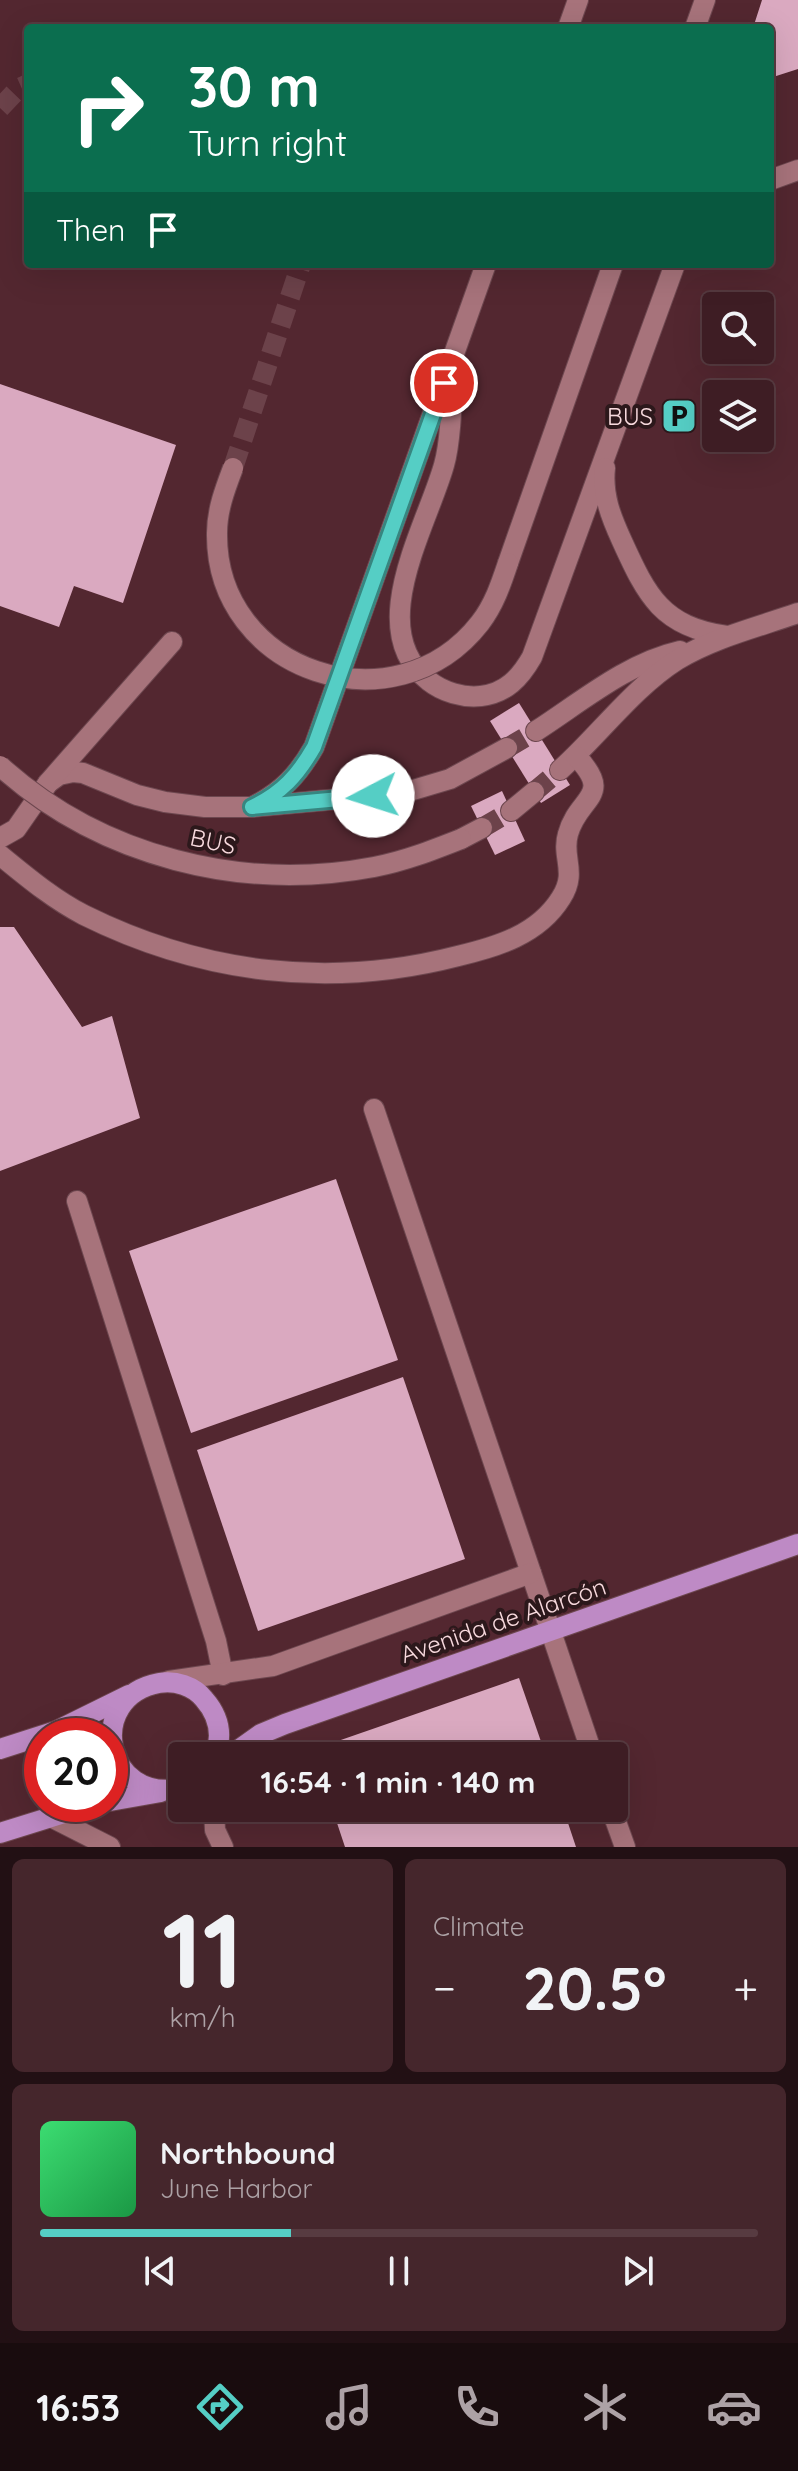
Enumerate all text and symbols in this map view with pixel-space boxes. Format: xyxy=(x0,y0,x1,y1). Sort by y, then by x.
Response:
text: 30 m xyxy=(188,51,320,121)
icon: right xyxy=(56,56,160,160)
text: Turn right xyxy=(188,120,347,165)
icon: arrive xyxy=(141,208,185,252)
text: Then xyxy=(56,211,125,249)
map controls xyxy=(702,292,774,452)
button: search xyxy=(702,292,774,364)
pin xyxy=(410,349,478,417)
icon: arrive xyxy=(422,361,466,405)
button: layers xyxy=(702,380,774,452)
parking icon: BUS xyxy=(660,397,698,435)
place label: BUS xyxy=(607,401,653,431)
position arrow xyxy=(331,754,415,838)
street label: BUS xyxy=(187,822,239,860)
street label: Avenida de Alarcón xyxy=(396,1571,610,1669)
speed limit sign: 20 xyxy=(24,1718,128,1822)
text: 16:54 · 1 min · 140 m xyxy=(261,1763,535,1801)
text: 11 xyxy=(162,1884,243,2014)
text: Climate xyxy=(433,1910,524,1943)
text: 20.5° xyxy=(523,1950,667,2025)
text: − xyxy=(433,1960,456,2015)
text: + xyxy=(733,1960,758,2015)
text: km/h xyxy=(170,2001,235,2034)
text: Northbound xyxy=(160,2134,336,2172)
text: June Harbor xyxy=(160,2172,312,2205)
icon: previous xyxy=(138,2249,182,2293)
icon: pause xyxy=(377,2249,421,2293)
icon: next xyxy=(616,2249,660,2293)
icon: directions xyxy=(192,2379,248,2435)
icon: music xyxy=(321,2379,377,2435)
icon: phone xyxy=(449,2379,505,2435)
icon: climate xyxy=(577,2379,633,2435)
icon: car xyxy=(706,2379,762,2435)
text: 16:53 xyxy=(36,2385,120,2430)

